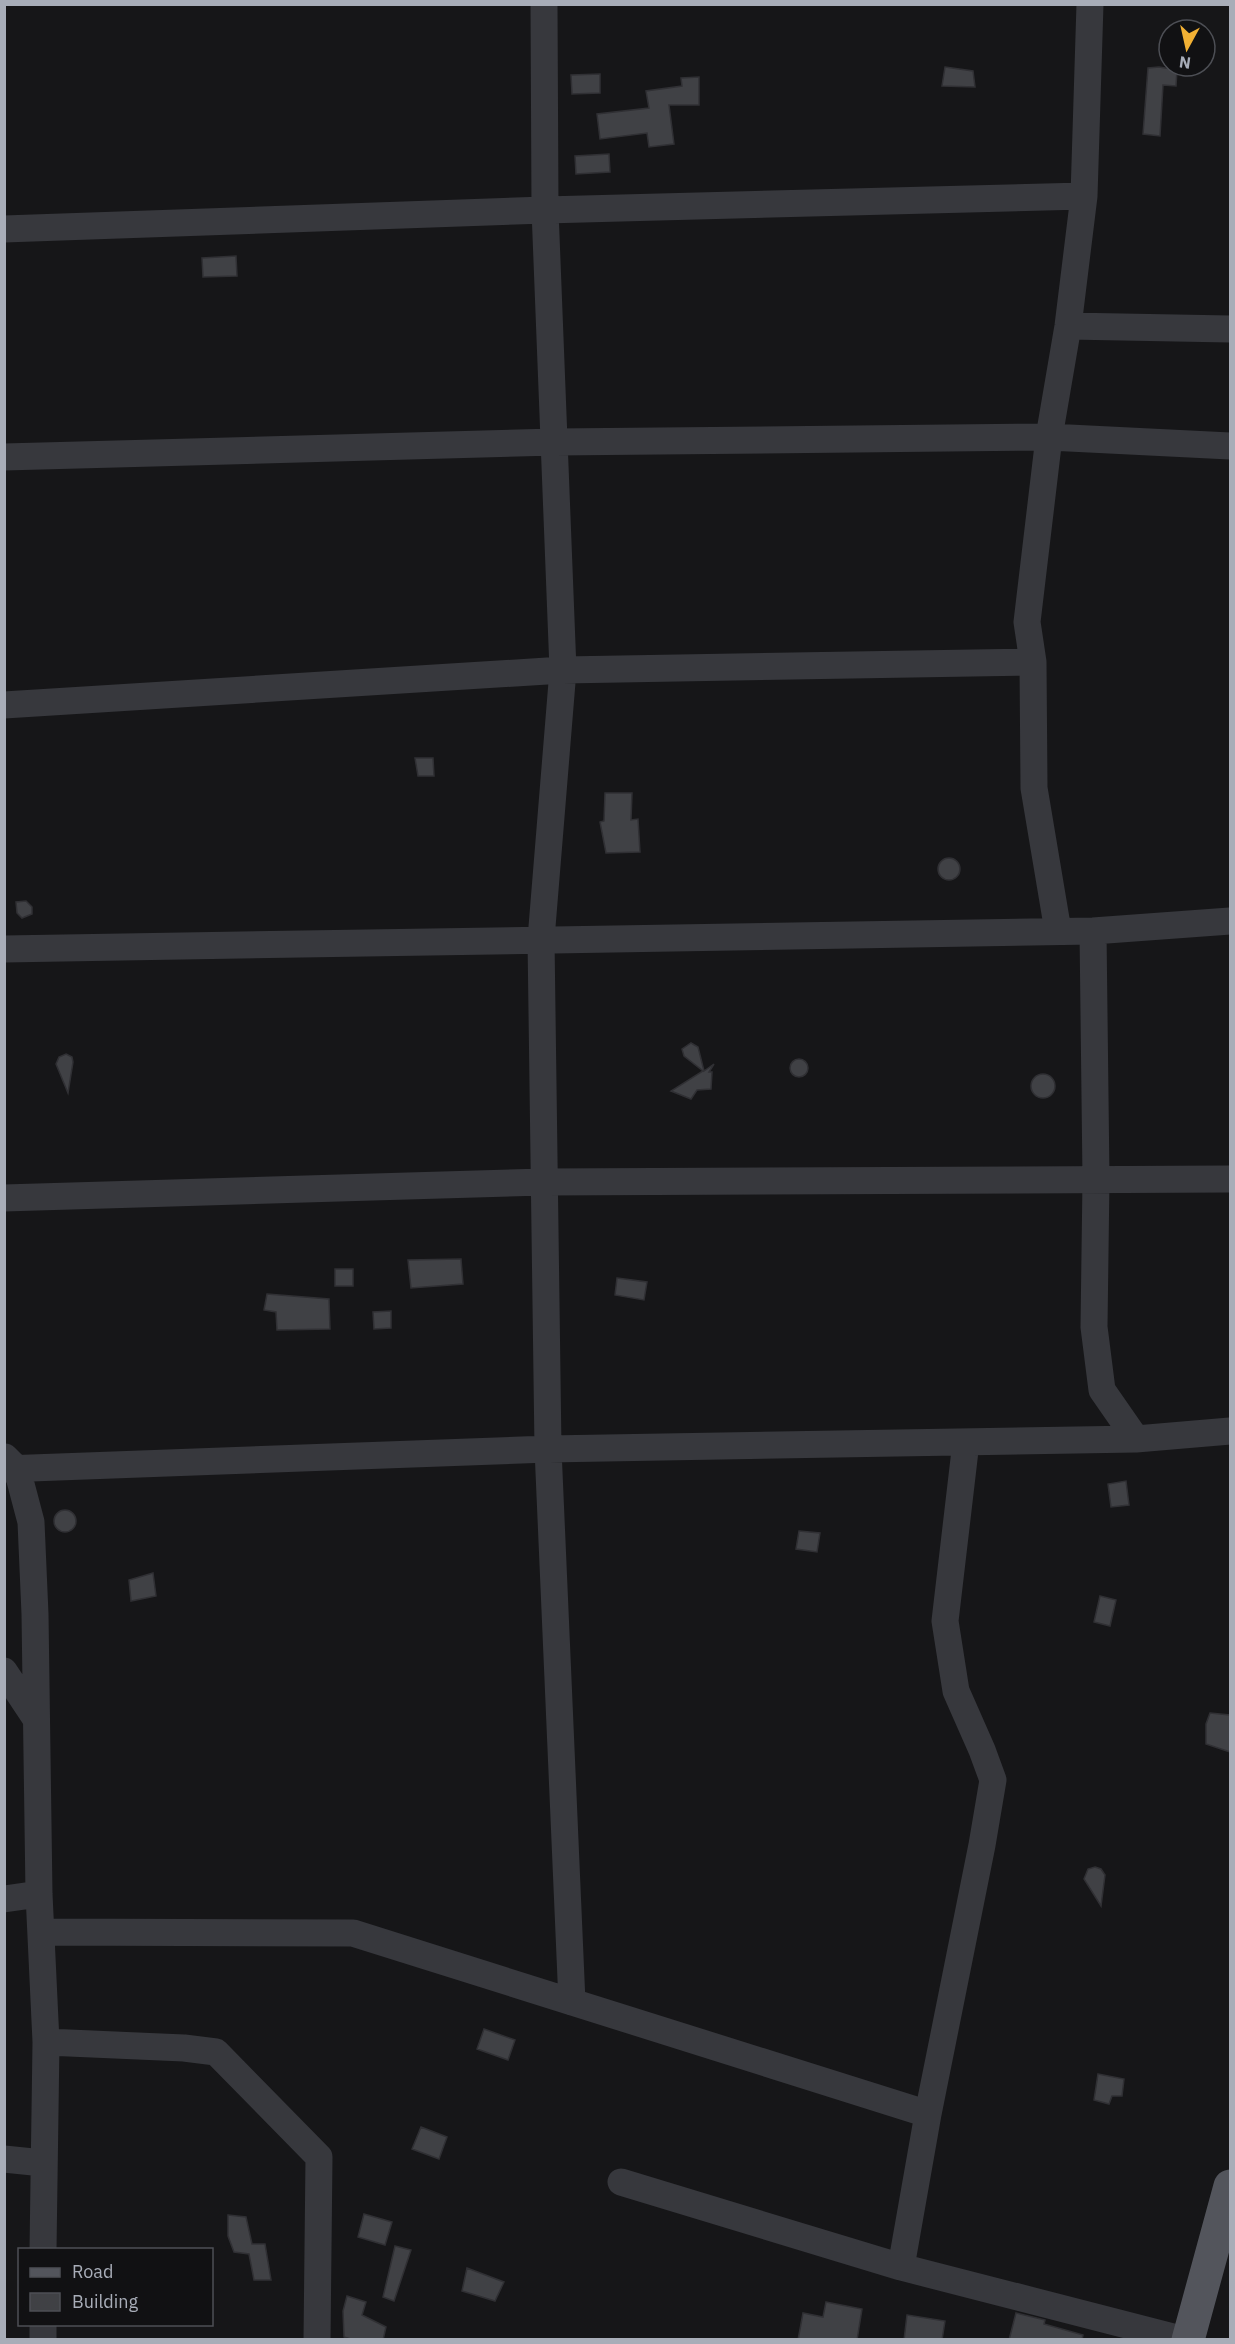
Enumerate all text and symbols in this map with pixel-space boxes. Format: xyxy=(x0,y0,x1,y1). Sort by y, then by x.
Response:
north arrow xyxy=(1157,18,1217,78)
text: N xyxy=(1178,52,1192,74)
legend xyxy=(18,2248,213,2326)
text: Road xyxy=(72,2260,113,2283)
text: Building xyxy=(72,2290,139,2313)

